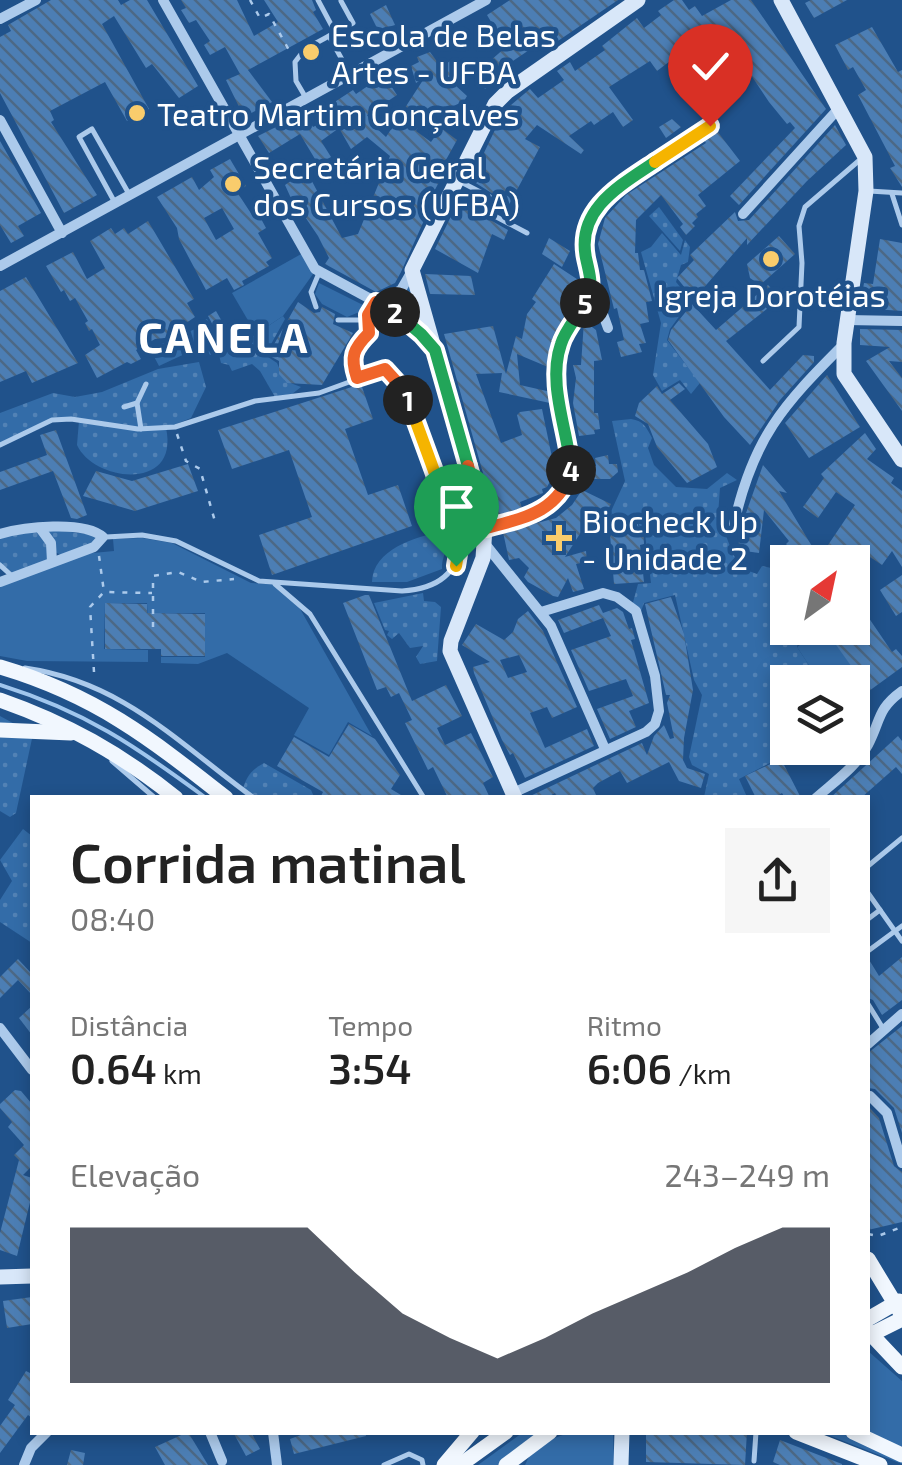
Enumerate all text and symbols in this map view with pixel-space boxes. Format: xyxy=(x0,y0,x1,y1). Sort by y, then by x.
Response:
place label: Escola de Belas Artes - UFBA xyxy=(331,15,556,90)
pin xyxy=(668,24,753,127)
icon: check xyxy=(683,39,738,94)
marker: Escola de Belas Artes - UFBA xyxy=(300,41,322,63)
place label: Teatro Martim Gonçalves xyxy=(157,94,520,134)
marker: Teatro Martim Gonçalves xyxy=(126,102,148,124)
place label: Secretária Geral dos Cursos (UFBA) xyxy=(253,147,520,222)
marker: Secretária Geral dos Cursos (UFBA) xyxy=(222,173,244,195)
marker: Igreja Dorotéias xyxy=(760,248,782,270)
place label: Igreja Dorotéias xyxy=(656,275,886,314)
pin: 5 xyxy=(560,278,610,328)
text: 5 xyxy=(577,286,593,320)
pin: 2 xyxy=(370,287,420,337)
text: 2 xyxy=(387,295,403,329)
district label: CANELA xyxy=(138,311,310,361)
pin: 1 xyxy=(383,375,433,425)
text: 1 xyxy=(402,383,414,417)
pin: 4 xyxy=(546,445,596,495)
text: 4 xyxy=(562,453,580,487)
pin xyxy=(414,464,499,567)
icon: arrive xyxy=(429,479,484,534)
place label: Biocheck Up - Unidade 2 xyxy=(582,501,758,576)
marker: Biocheck Up - Unidade 2 xyxy=(546,525,572,551)
north arrow xyxy=(770,545,870,645)
map controls xyxy=(770,545,870,765)
button: layers xyxy=(770,665,870,765)
text: Corrida matinal xyxy=(70,828,466,894)
button: share xyxy=(725,828,830,933)
text: 08:40 xyxy=(70,899,155,937)
text: Distância xyxy=(70,1008,188,1042)
text: Tempo xyxy=(328,1008,413,1042)
text: Ritmo xyxy=(587,1008,662,1042)
text: 0.64 xyxy=(70,1042,157,1092)
text: 3:54 xyxy=(328,1042,412,1092)
text: 6:06 xyxy=(587,1042,672,1092)
text: km xyxy=(157,1056,202,1090)
text: /km xyxy=(672,1056,731,1090)
text: Elevação xyxy=(70,1155,200,1193)
text: 243–249 m xyxy=(664,1155,830,1193)

